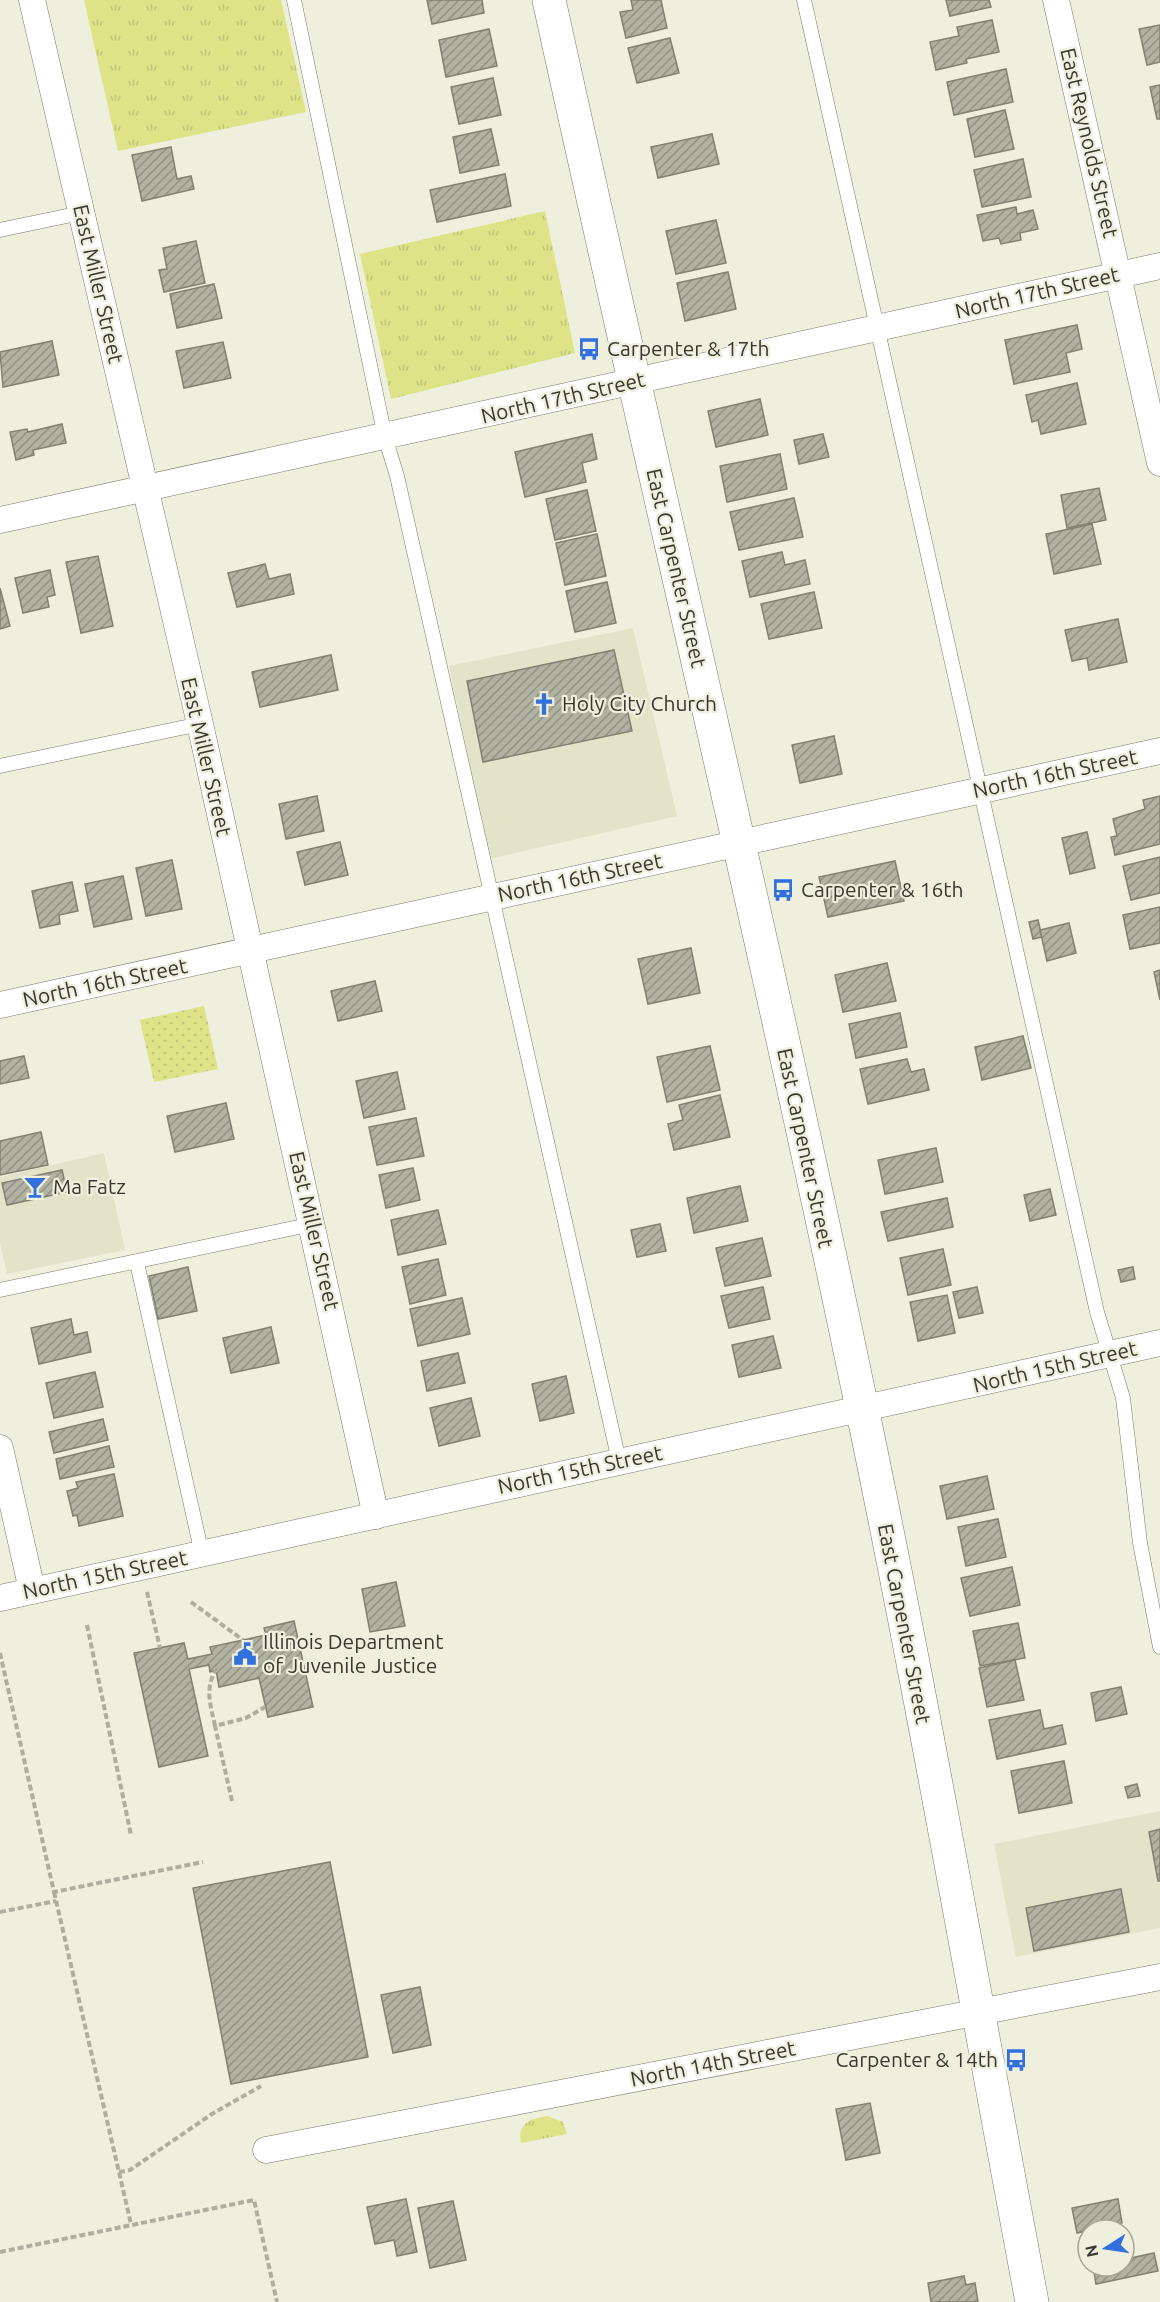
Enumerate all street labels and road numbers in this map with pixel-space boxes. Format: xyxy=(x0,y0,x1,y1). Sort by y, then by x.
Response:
street label: East Reynolds Street xyxy=(1056,46,1123,240)
street label: East Miller Street xyxy=(69,202,129,365)
street label: North 17th Street xyxy=(952,261,1121,323)
street label: North 17th Street xyxy=(478,366,647,428)
street label: East Carpenter Street xyxy=(642,466,712,670)
street label: East Miller Street xyxy=(177,675,237,838)
street label: North 16th Street xyxy=(970,744,1139,802)
street label: North 16th Street xyxy=(495,848,664,906)
street label: North 16th Street xyxy=(20,953,189,1011)
street label: East Carpenter Street xyxy=(773,1046,839,1250)
street label: East Miller Street xyxy=(285,1149,345,1312)
street label: North 15th Street xyxy=(970,1335,1139,1397)
street label: North 15th Street xyxy=(495,1440,664,1498)
street label: East Carpenter Street xyxy=(874,1522,936,1726)
street label: North 15th Street xyxy=(20,1545,189,1603)
street label: North 14th Street xyxy=(628,2035,797,2091)

